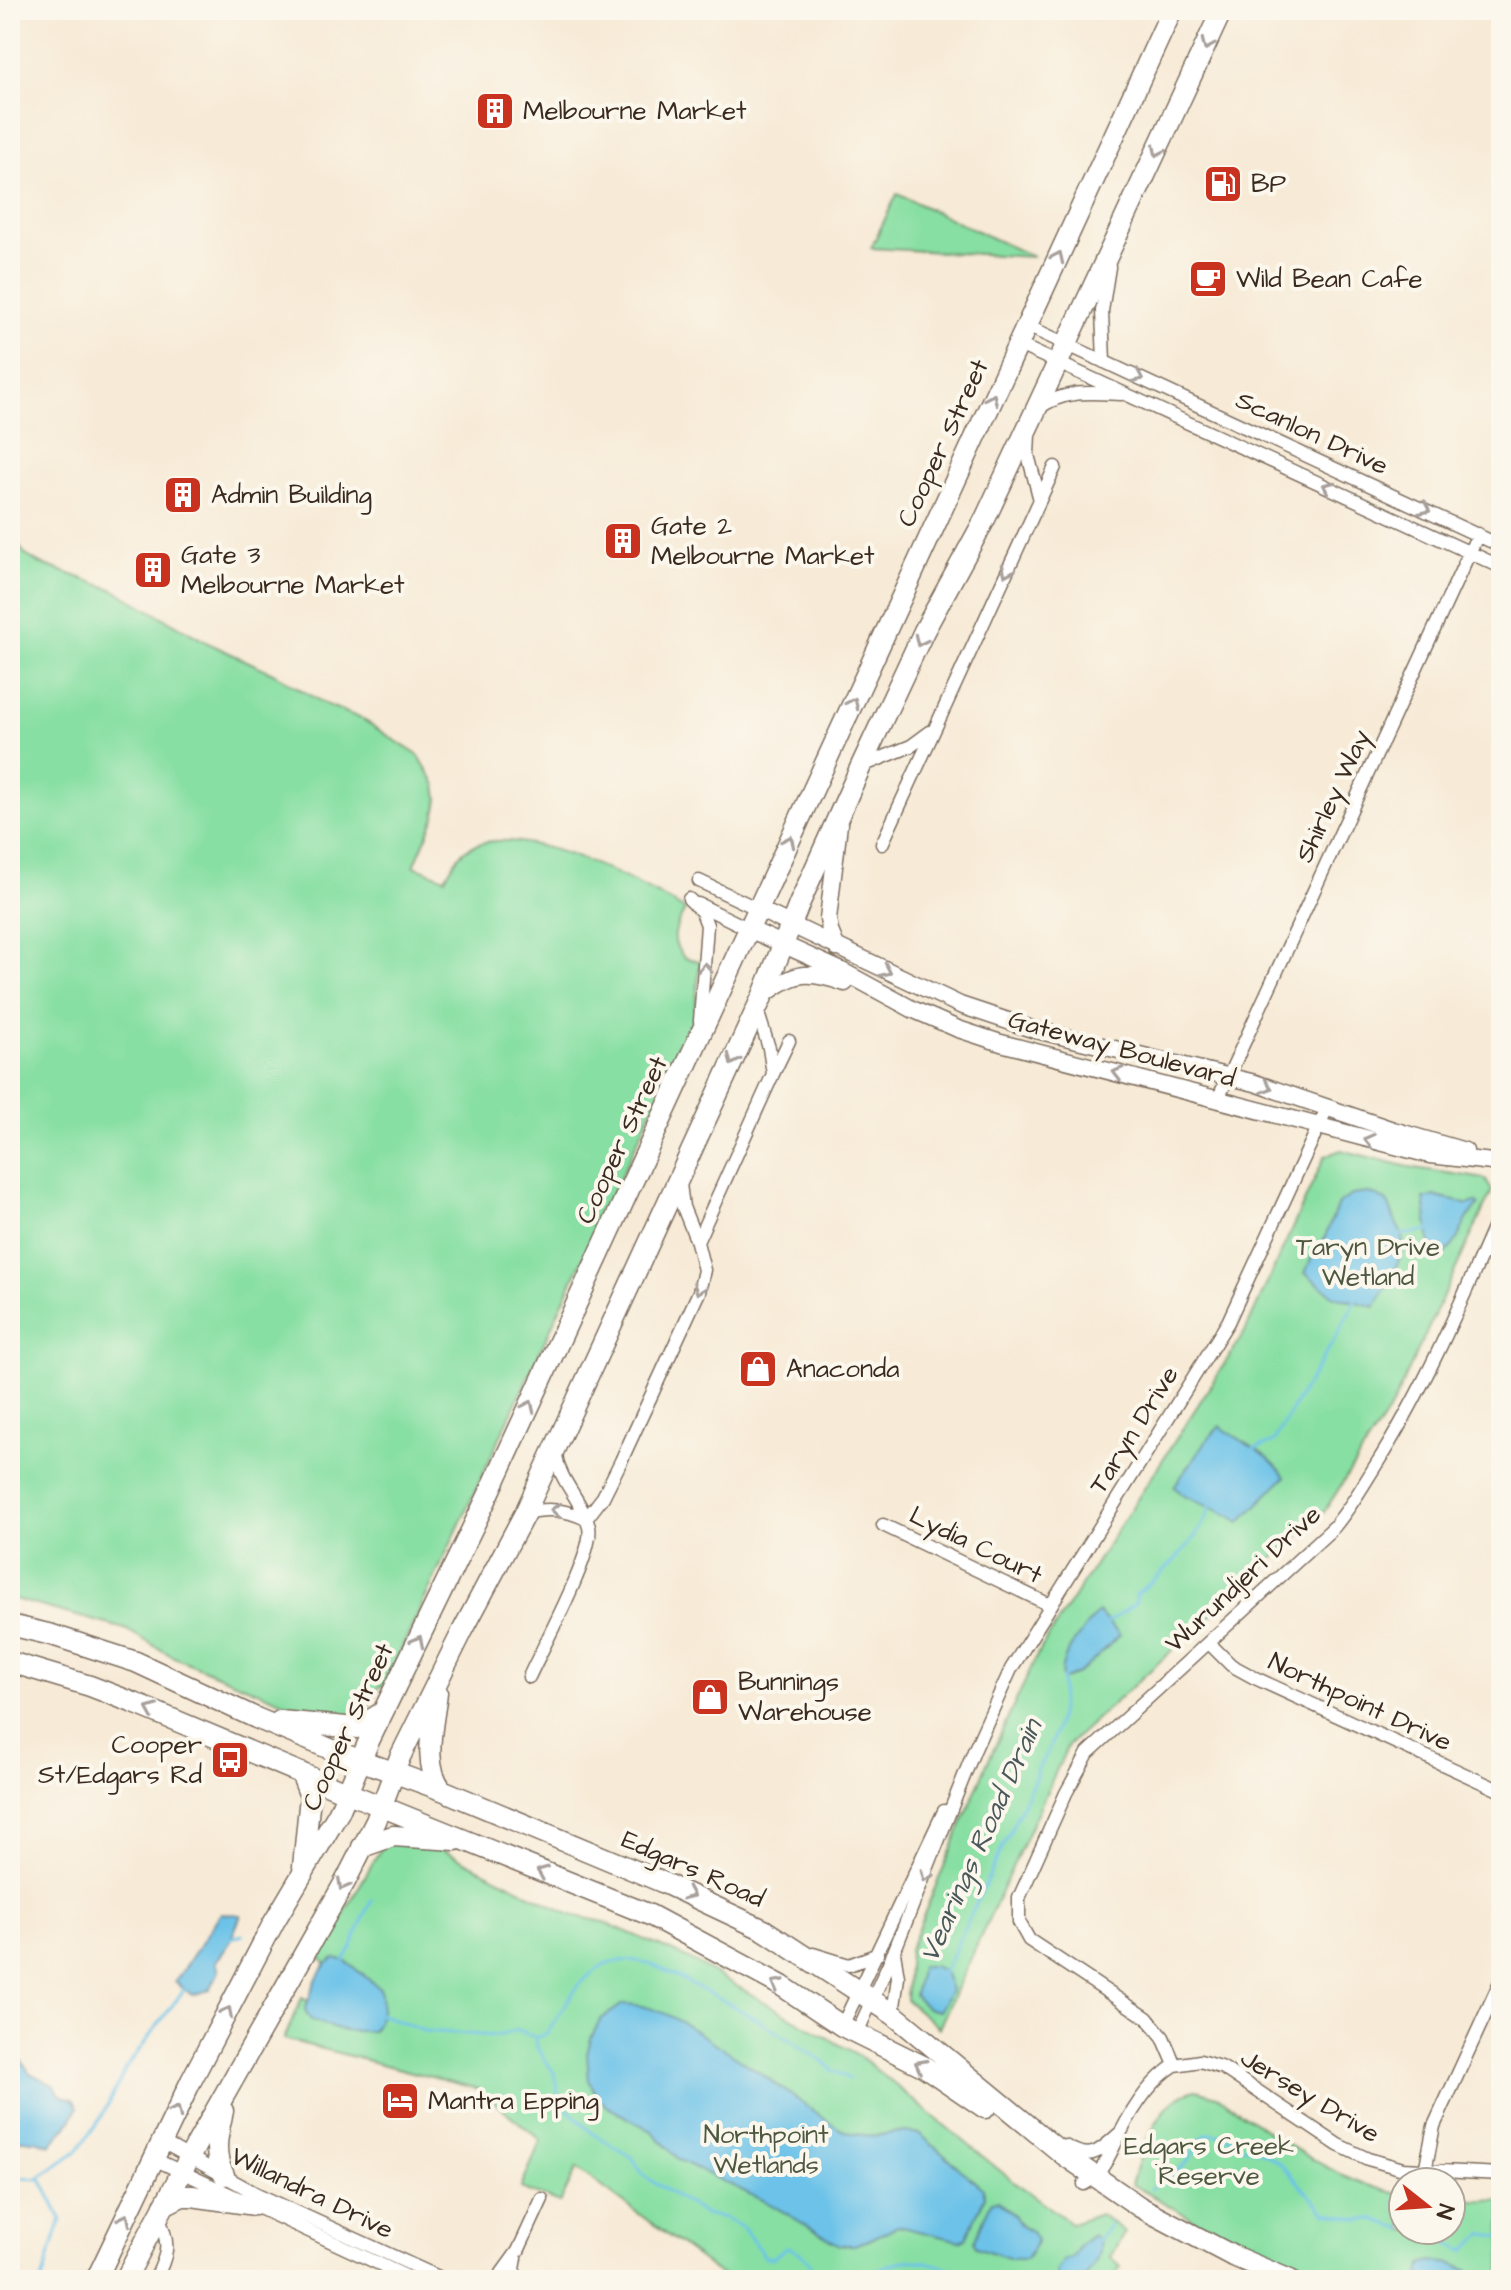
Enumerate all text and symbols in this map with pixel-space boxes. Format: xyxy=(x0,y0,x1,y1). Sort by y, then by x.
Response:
one-way arrow xyxy=(1200,37,1216,51)
building icon: Melbourne Market xyxy=(474,90,516,132)
place label: Melbourne Market xyxy=(523,93,747,129)
one-way arrow xyxy=(1152,142,1168,157)
fuel station icon: BP xyxy=(1202,163,1244,205)
place label: BP xyxy=(1251,166,1286,202)
one-way arrow xyxy=(1048,251,1064,265)
cafe icon: Wild Bean Cafe xyxy=(1187,258,1229,300)
place label: Wild Bean Cafe xyxy=(1236,261,1423,297)
street label: Cooper Street xyxy=(888,353,998,533)
one-way arrow xyxy=(1130,368,1144,384)
street label: Scanlon Drive xyxy=(1230,382,1394,484)
one-way arrow xyxy=(982,393,998,407)
building icon: Admin Building xyxy=(162,474,204,516)
place label: Admin Building xyxy=(211,477,372,515)
one-way arrow xyxy=(1322,481,1337,497)
one-way arrow xyxy=(1417,500,1431,516)
place label: Gate 2 Melbourne Market xyxy=(651,508,875,574)
building icon: Gate 2 Melbourne Market xyxy=(602,520,644,562)
place label: Gate 3 Melbourne Market xyxy=(181,537,405,603)
building icon: Gate 3 Melbourne Market xyxy=(132,549,174,591)
one-way arrow xyxy=(1001,562,1017,577)
one-way arrow xyxy=(914,633,930,647)
one-way arrow xyxy=(843,696,859,711)
street label: Shirley Way xyxy=(1287,724,1381,869)
one-way arrow xyxy=(779,835,795,850)
one-way arrow xyxy=(696,961,713,974)
one-way arrow xyxy=(877,961,892,977)
street label: Gateway Boulevard xyxy=(1004,1001,1239,1099)
street label: Cooper Street xyxy=(567,1050,677,1230)
one-way arrow xyxy=(727,1051,743,1066)
one-way arrow xyxy=(1112,1066,1126,1083)
one-way arrow xyxy=(1260,1078,1274,1094)
one-way arrow xyxy=(1363,1132,1377,1149)
park label: Taryn Drive Wetland xyxy=(1296,1229,1440,1295)
one-way arrow xyxy=(692,1281,709,1295)
shop icon: Anaconda xyxy=(737,1348,779,1390)
place label: Anaconda xyxy=(786,1351,900,1387)
street label: Taryn Drive xyxy=(1081,1359,1189,1502)
one-way arrow xyxy=(519,1400,535,1414)
street label: Lydia Court xyxy=(902,1497,1049,1595)
street label: Wurundjeri Drive xyxy=(1157,1497,1329,1661)
one-way arrow xyxy=(549,1502,562,1519)
one-way arrow xyxy=(408,1635,424,1650)
street label: Cooper Street xyxy=(293,1637,403,1817)
street label: Northpoint Drive xyxy=(1263,1644,1457,1760)
place label: Bunnings Warehouse xyxy=(738,1664,872,1730)
shop icon: Bunnings Warehouse xyxy=(689,1676,731,1718)
one-way arrow xyxy=(145,1704,159,1720)
water label: Vearings Road Drain xyxy=(910,1712,1054,1969)
place label: Cooper St/Edgars Rd xyxy=(38,1727,202,1795)
bus stop icon: Cooper St/Edgars Rd xyxy=(209,1739,251,1781)
street label: Edgars Road xyxy=(615,1821,770,1918)
one-way arrow xyxy=(536,1865,550,1882)
one-way arrow xyxy=(919,1868,935,1882)
one-way arrow xyxy=(337,1877,352,1892)
one-way arrow xyxy=(681,1885,696,1901)
one-way arrow xyxy=(771,1978,786,1994)
one-way arrow xyxy=(217,2005,232,2020)
street label: Jersey Drive xyxy=(1233,2040,1386,2153)
one-way arrow xyxy=(915,2059,929,2075)
hotel icon: Mantra Epping xyxy=(379,2080,421,2122)
place label: Mantra Epping xyxy=(428,2083,599,2121)
one-way arrow xyxy=(166,2105,182,2120)
park label: Northpoint Wetlands xyxy=(703,2117,829,2183)
park label: Edgars Creek Reserve xyxy=(1124,2128,1294,2194)
street label: Willandra Drive xyxy=(225,2138,399,2248)
north arrow xyxy=(1387,2166,1467,2246)
text: N xyxy=(1428,2200,1462,2223)
one-way arrow xyxy=(115,2213,131,2228)

